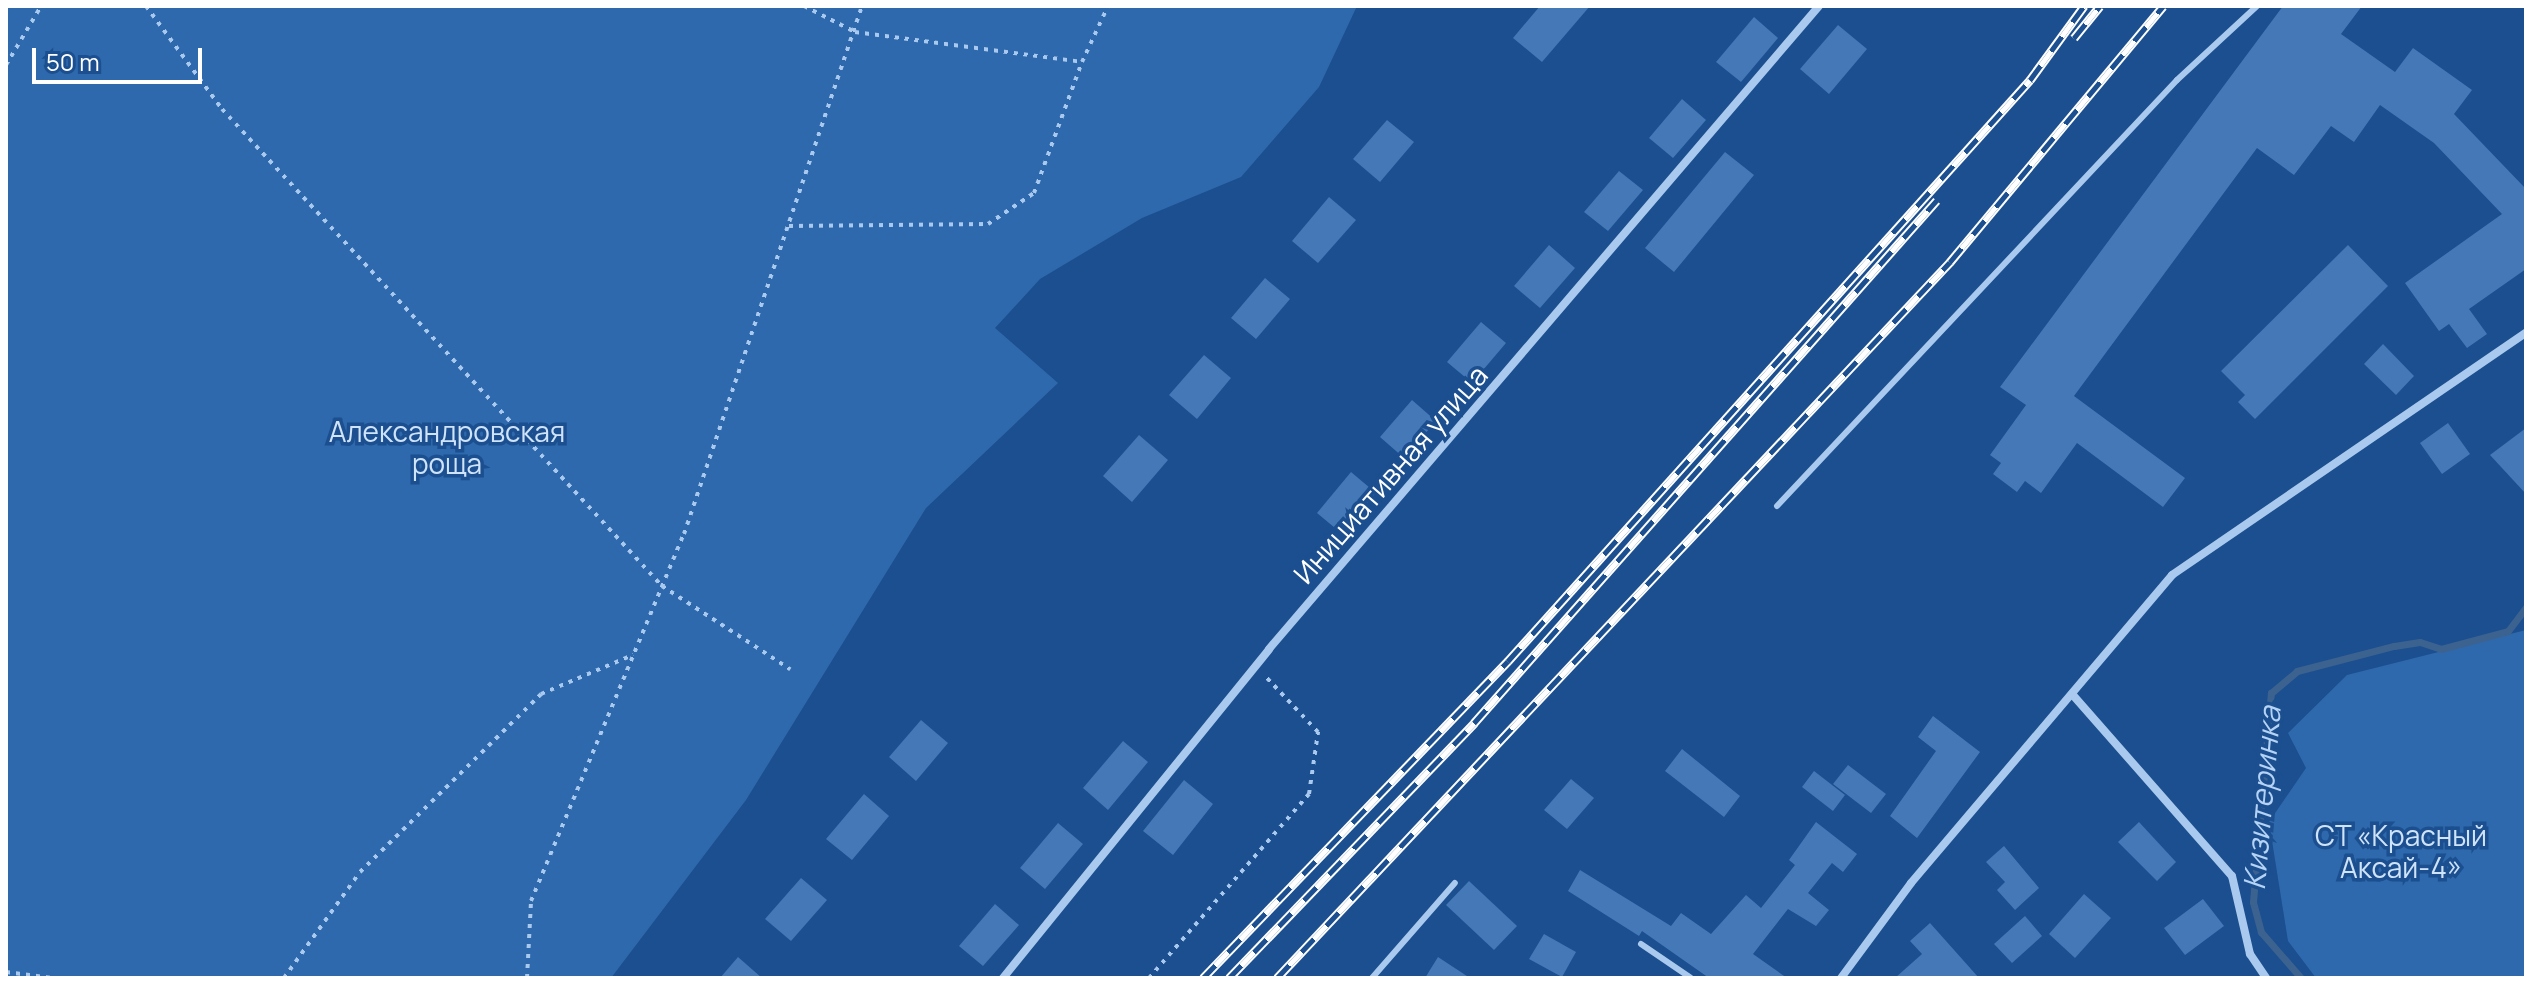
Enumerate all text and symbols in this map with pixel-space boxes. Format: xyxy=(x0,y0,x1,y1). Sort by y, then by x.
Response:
scale bar xyxy=(36,32,206,82)
text: 50 m xyxy=(46,45,100,78)
street label: Инициативная улица xyxy=(1286,358,1494,590)
park label: Александровская роща xyxy=(329,414,565,480)
water label: Кизитеринка xyxy=(2236,705,2288,891)
park label: СТ «Красный Аксай-4» xyxy=(2315,818,2487,884)

